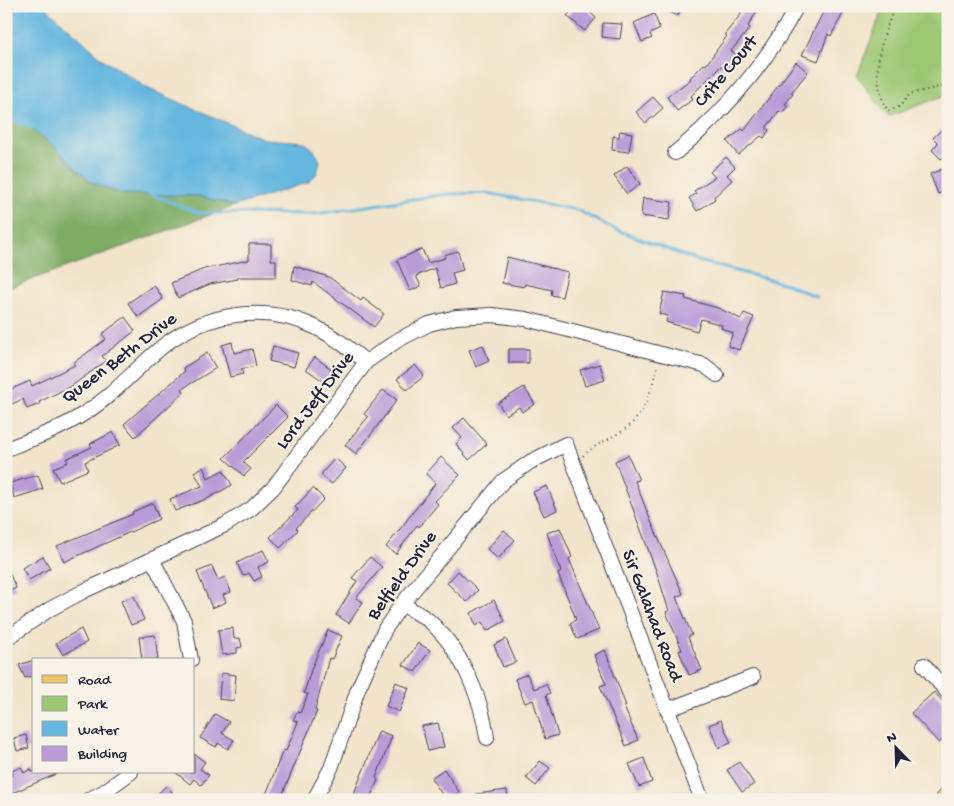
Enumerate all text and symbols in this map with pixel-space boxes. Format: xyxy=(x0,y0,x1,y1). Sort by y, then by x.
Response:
street label: Crite Court xyxy=(690,30,765,113)
street label: Queen Beth Drive xyxy=(58,308,182,410)
street label: Lord Jeff Drive xyxy=(272,347,360,454)
street label: Belfield Drive xyxy=(362,527,443,626)
street label: Sir Galahad Road xyxy=(615,547,687,687)
legend xyxy=(32,658,195,774)
text: Road xyxy=(78,672,112,690)
text: Park xyxy=(77,696,108,714)
text: Water xyxy=(78,722,120,740)
north arrow xyxy=(872,724,922,774)
text: N xyxy=(884,729,899,748)
text: Building xyxy=(77,746,127,764)

